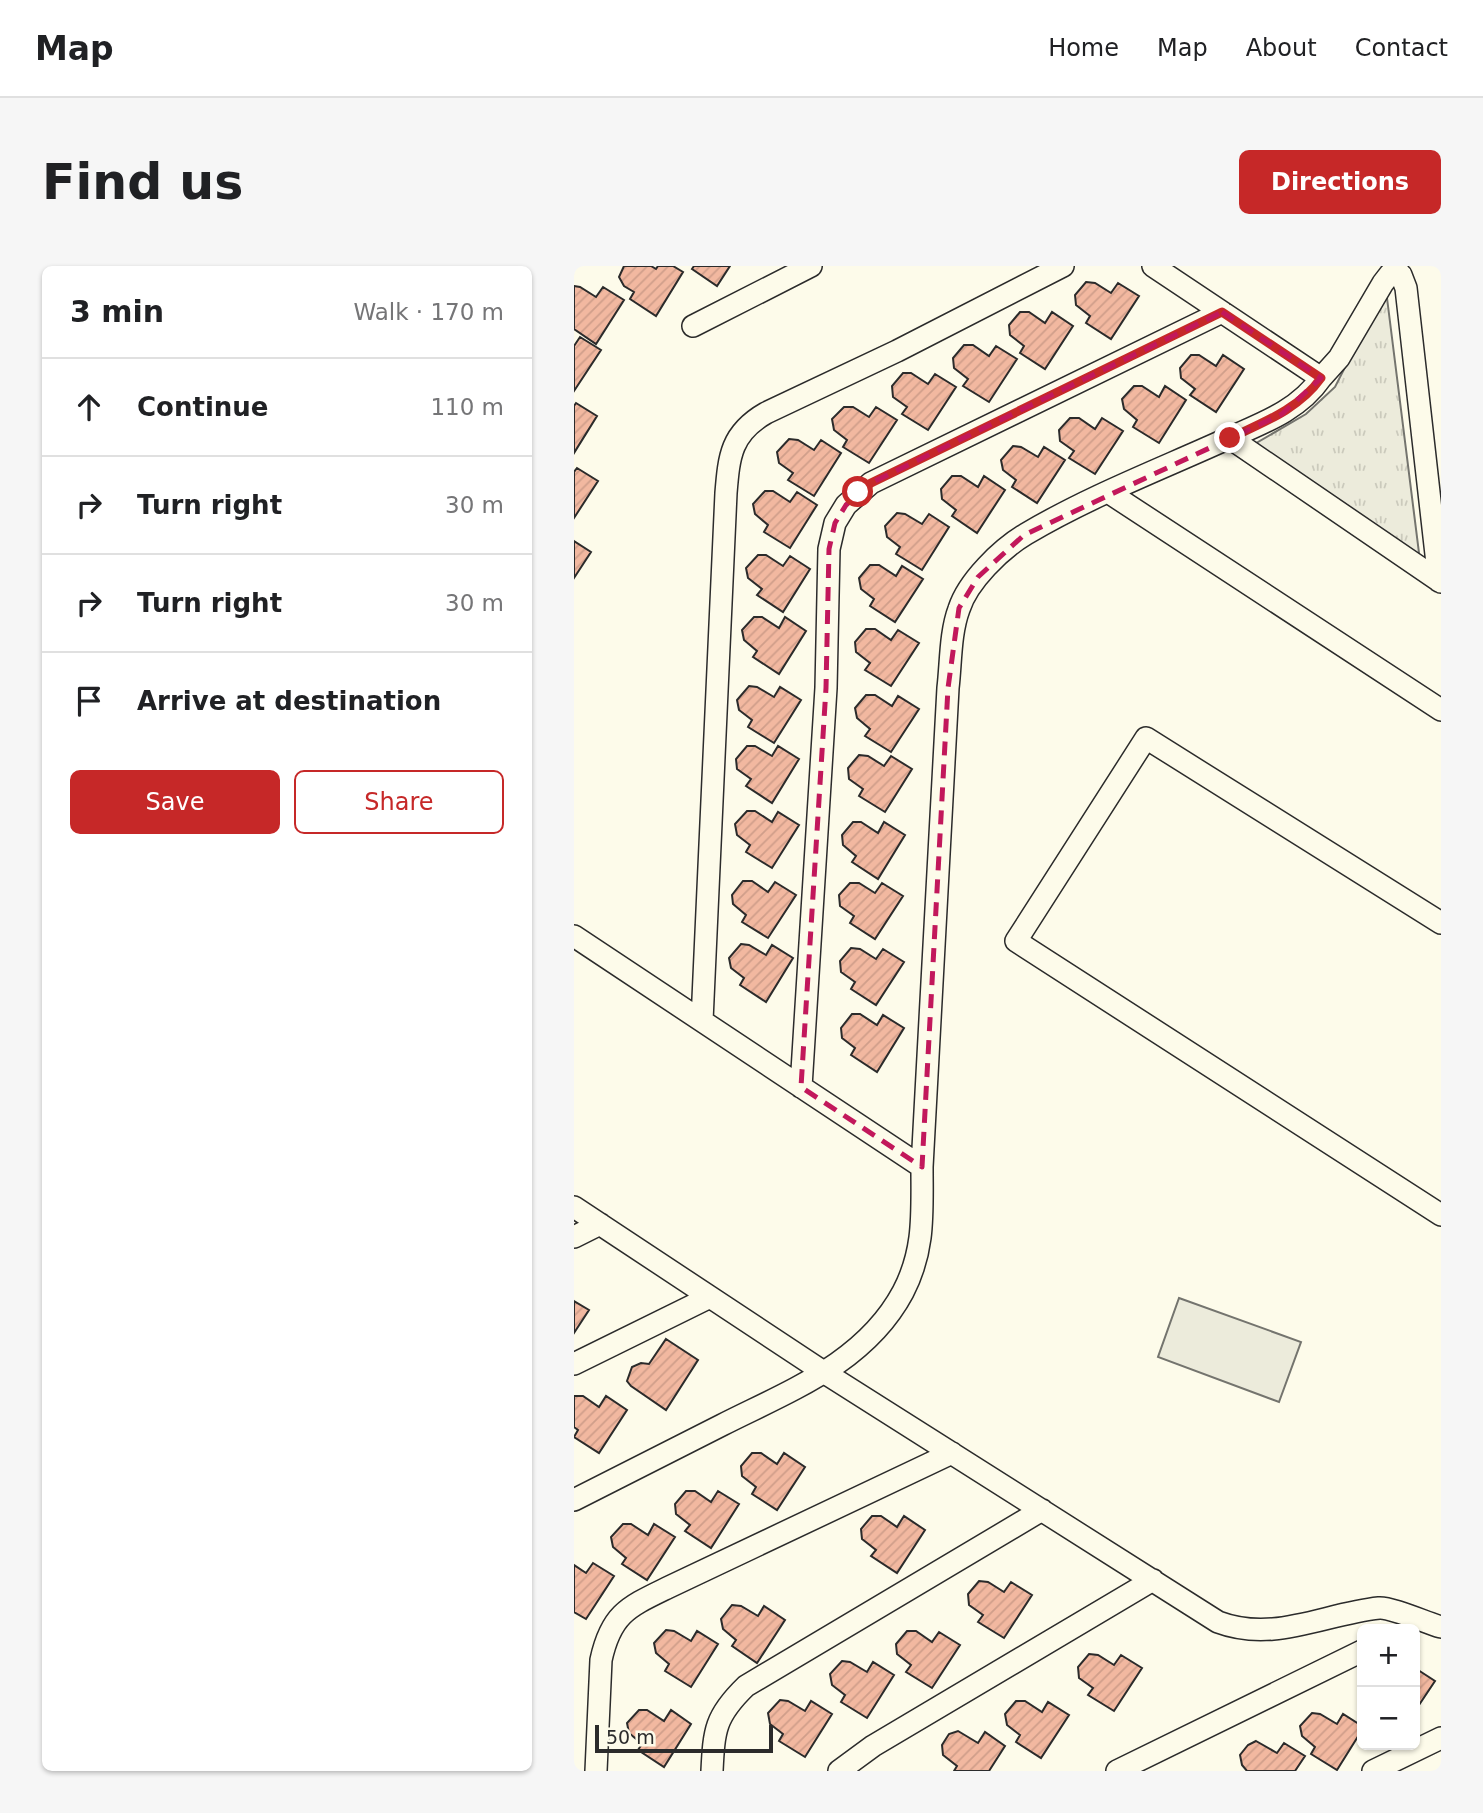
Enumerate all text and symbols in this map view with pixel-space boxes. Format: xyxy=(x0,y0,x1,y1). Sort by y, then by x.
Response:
text: Map xyxy=(35,29,114,68)
text: Home xyxy=(1048,34,1119,62)
text: Map xyxy=(1157,34,1208,62)
text: About xyxy=(1246,34,1317,62)
text: Contact xyxy=(1355,34,1448,62)
button: Directions xyxy=(1239,150,1441,214)
text: Find us xyxy=(42,154,243,211)
text: 3 min xyxy=(70,294,164,329)
text: Walk · 170 m xyxy=(353,299,504,325)
icon: ahead xyxy=(70,388,108,426)
text: Continue xyxy=(137,392,268,422)
text: 110 m xyxy=(430,394,504,420)
route end xyxy=(1214,422,1245,453)
route start xyxy=(842,476,873,507)
icon: right xyxy=(70,486,108,524)
text: Turn right xyxy=(137,490,282,520)
text: 30 m xyxy=(445,492,504,518)
icon: right xyxy=(70,584,108,622)
text: Turn right xyxy=(137,588,282,618)
text: 30 m xyxy=(445,590,504,616)
icon: arrive xyxy=(70,682,108,720)
text: Arrive at destination xyxy=(137,686,441,716)
button: Save xyxy=(70,770,280,834)
button: Share xyxy=(294,770,504,834)
map controls xyxy=(1357,1624,1420,1750)
button: + xyxy=(1357,1624,1420,1687)
button: − xyxy=(1357,1687,1420,1750)
scale bar xyxy=(595,1722,774,1754)
text: 50 m xyxy=(606,1726,655,1748)

